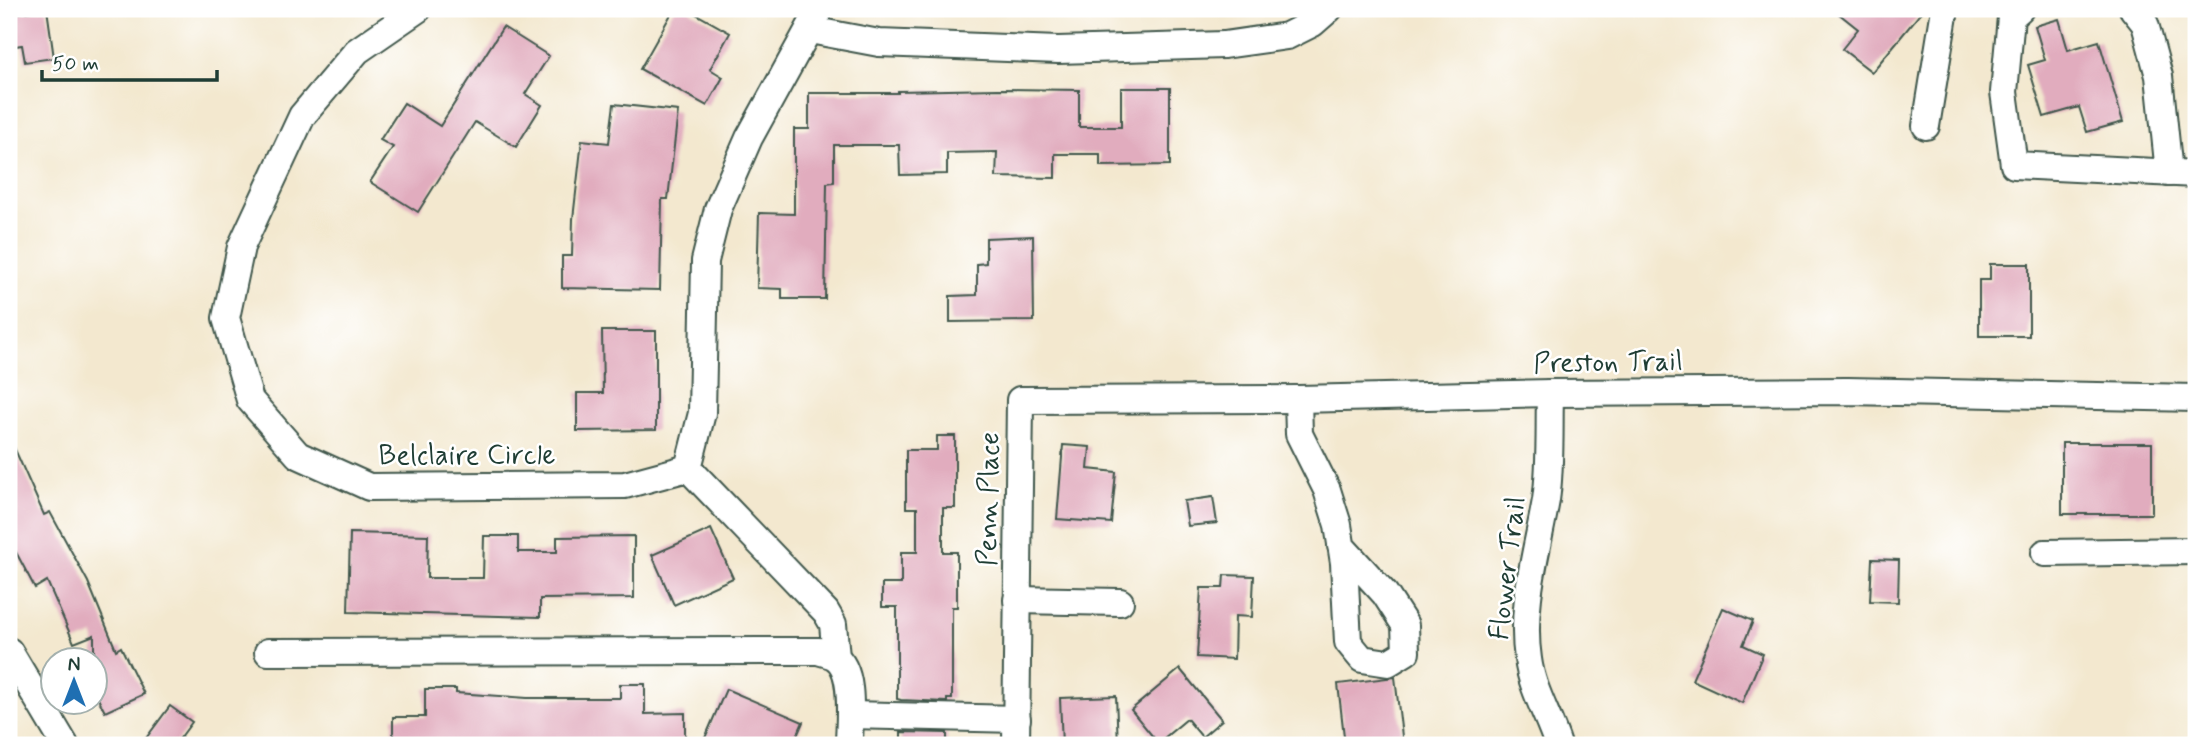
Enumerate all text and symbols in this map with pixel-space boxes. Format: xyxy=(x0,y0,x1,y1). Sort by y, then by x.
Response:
scale bar xyxy=(42,38,217,82)
text: 50 m xyxy=(52,50,99,78)
street label: Preston Trail xyxy=(1533,344,1683,383)
street label: Penn Place xyxy=(970,432,1009,566)
street label: Belclaire Circle xyxy=(379,438,555,475)
street label: Flower Trail xyxy=(1481,495,1536,642)
north arrow xyxy=(38,646,108,716)
text: N xyxy=(68,653,80,678)

